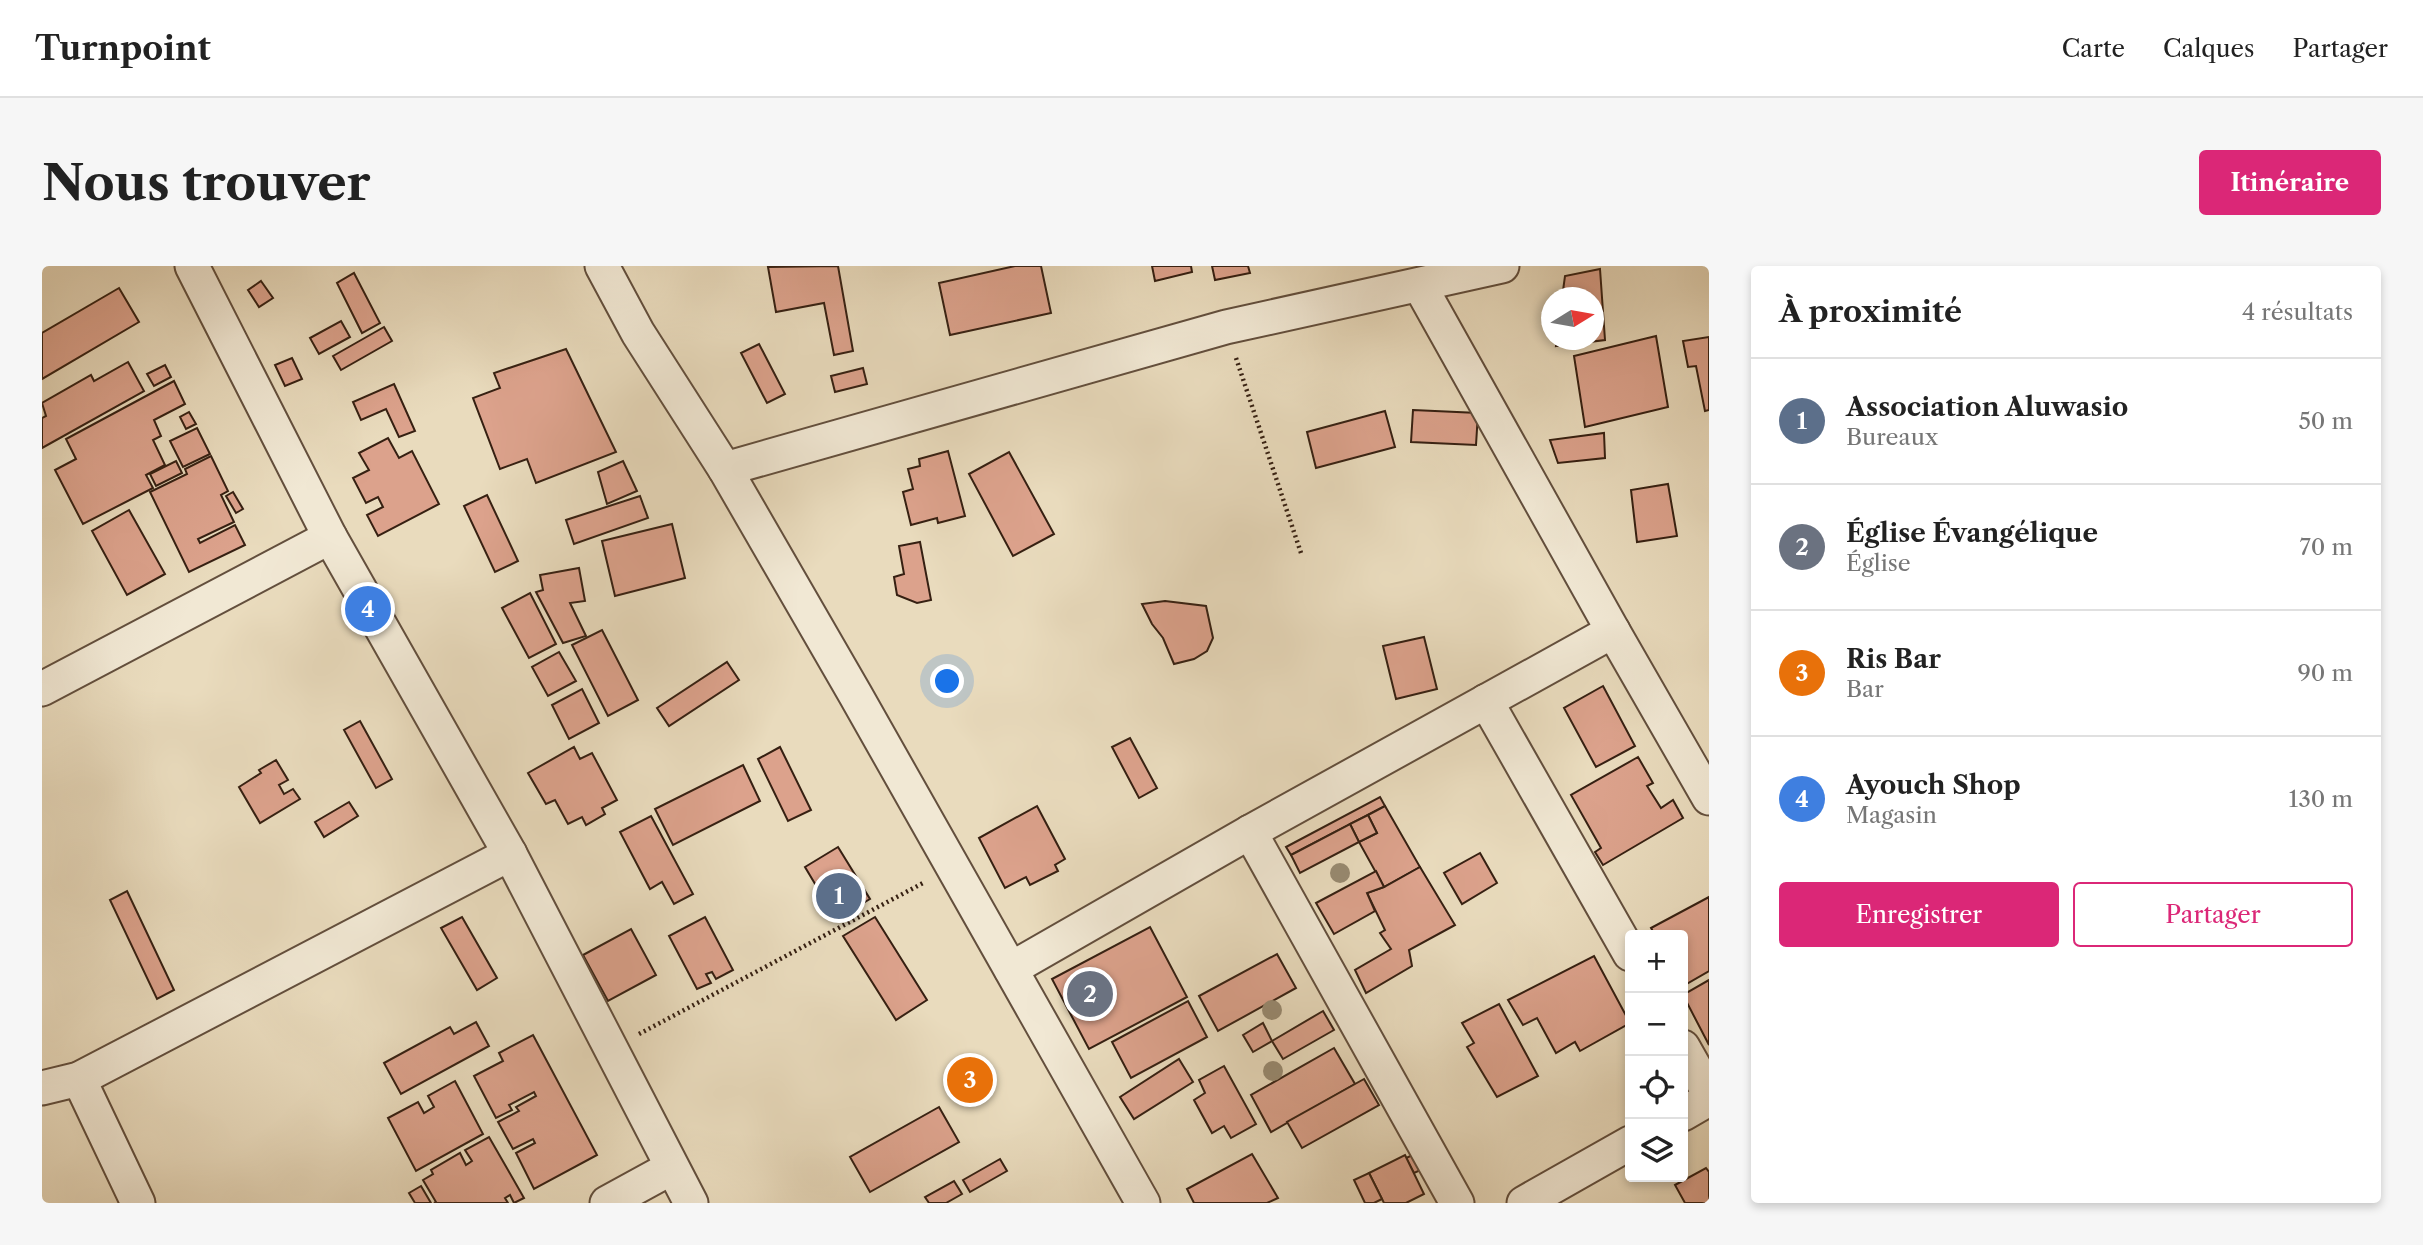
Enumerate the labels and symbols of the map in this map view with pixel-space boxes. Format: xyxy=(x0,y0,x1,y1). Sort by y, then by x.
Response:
north arrow xyxy=(1541,287,1604,350)
pin: 4 xyxy=(345,583,391,635)
your location xyxy=(930,664,964,698)
pin: 1 xyxy=(816,870,862,922)
pin: 2 xyxy=(1067,968,1113,1020)
pin: 3 xyxy=(947,1054,993,1106)

